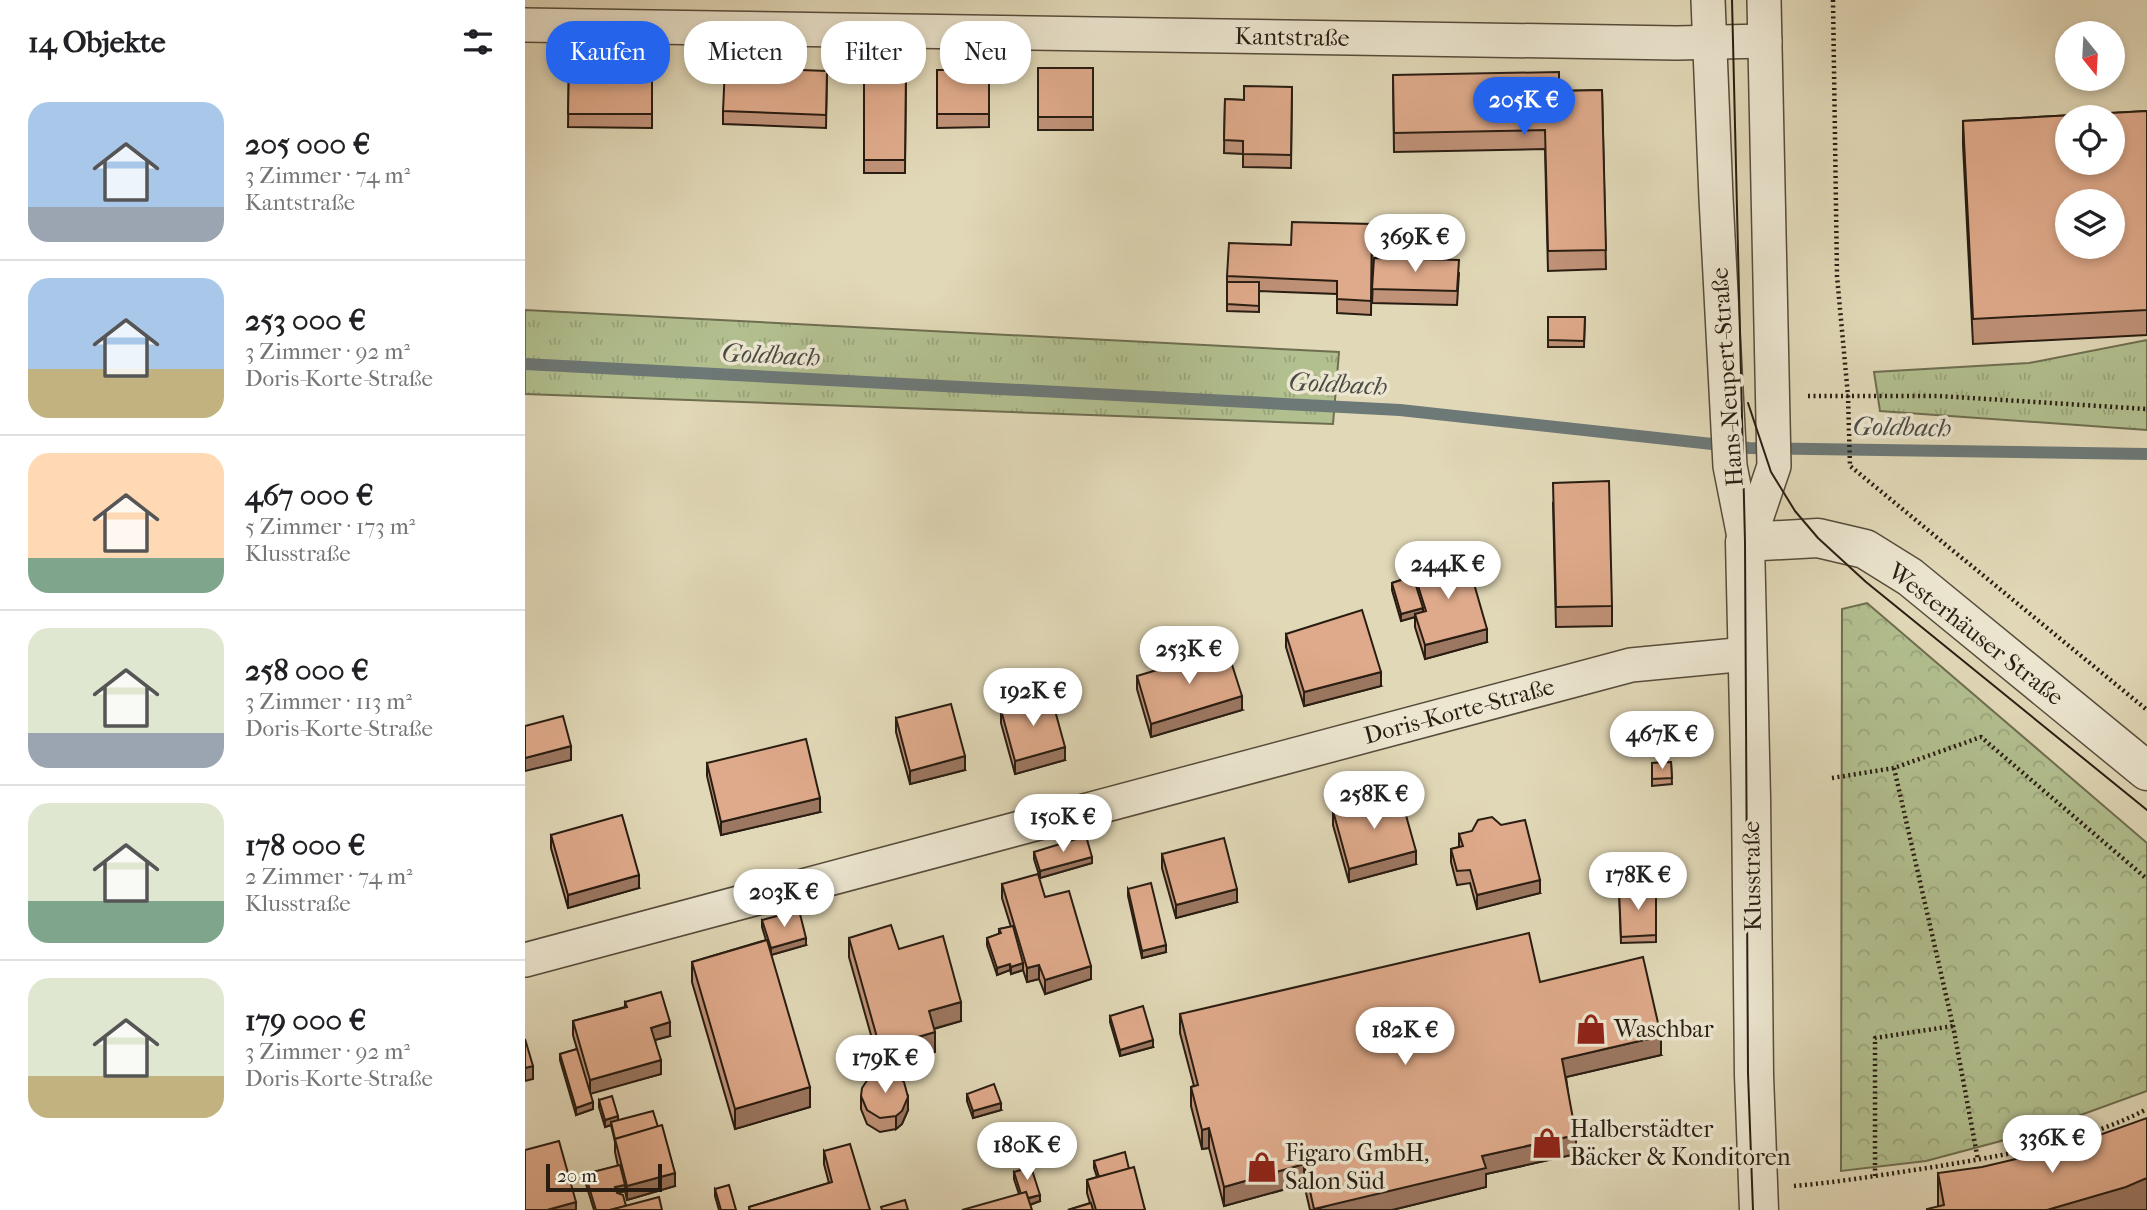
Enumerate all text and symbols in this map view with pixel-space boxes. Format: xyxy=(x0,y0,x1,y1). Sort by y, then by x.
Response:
chip: Kaufen xyxy=(546,21,670,84)
chip: Mieten xyxy=(684,21,807,84)
chip: Filter xyxy=(821,21,926,84)
chip: Neu xyxy=(940,21,1031,84)
north arrow xyxy=(2055,21,2125,91)
map controls xyxy=(2055,21,2125,259)
street label: Kantstraße xyxy=(1234,22,1350,52)
icon: filters xyxy=(459,23,497,61)
text: 14 Objekte xyxy=(28,25,166,60)
pin: 205K € xyxy=(1467,78,1581,137)
text: 205K € xyxy=(1489,86,1559,113)
button: locate xyxy=(2055,105,2125,175)
text: 205 000 € xyxy=(245,127,370,162)
icon: home xyxy=(84,130,168,214)
text: 3 Zimmer · 74 m² xyxy=(245,162,410,189)
text: Kantstraße xyxy=(245,189,355,216)
button: layers xyxy=(2055,189,2125,259)
pin: 369K € xyxy=(1358,215,1472,274)
text: 369K € xyxy=(1380,223,1450,250)
street label: Hans-Neupert-Straße xyxy=(1705,266,1749,487)
text: 253 000 € xyxy=(245,303,366,338)
icon: home xyxy=(84,306,168,390)
water label: Goldbach xyxy=(721,337,821,373)
text: 3 Zimmer · 92 m² xyxy=(245,338,410,365)
text: Doris-Korte-Straße xyxy=(245,365,433,392)
water label: Goldbach xyxy=(1288,366,1388,402)
water label: Goldbach xyxy=(1852,411,1952,443)
text: 467 000 € xyxy=(245,478,374,513)
icon: home xyxy=(84,481,168,565)
text: 5 Zimmer · 173 m² xyxy=(245,513,415,540)
text: Klusstraße xyxy=(245,540,351,567)
pin: 244K € xyxy=(1391,542,1505,601)
text: 244K € xyxy=(1411,550,1485,577)
street label: Westerhäuser Straße xyxy=(1882,556,2069,711)
pin: 253K € xyxy=(1132,626,1246,686)
text: 253K € xyxy=(1156,635,1222,662)
text: 258 000 € xyxy=(245,653,369,688)
icon: home xyxy=(84,656,168,740)
pin: 192K € xyxy=(976,668,1090,728)
street label: Doris-Korte-Straße xyxy=(1361,672,1557,750)
text: 192K € xyxy=(999,677,1067,704)
text: 3 Zimmer · 113 m² xyxy=(245,688,412,715)
pin: 467K € xyxy=(1605,712,1719,771)
text: Doris-Korte-Straße xyxy=(245,715,433,742)
text: 467K € xyxy=(1626,720,1698,747)
pin: 258K € xyxy=(1317,772,1431,831)
text: 258K € xyxy=(1340,780,1408,807)
pin: 150K € xyxy=(1006,794,1120,854)
text: 150K € xyxy=(1030,803,1096,830)
street label: Klusstraße xyxy=(1737,821,1767,931)
text: 178 000 € xyxy=(245,828,366,863)
icon: home xyxy=(84,831,168,915)
pin: 178K € xyxy=(1581,852,1695,912)
text: 178K € xyxy=(1605,861,1671,888)
text: 2 Zimmer · 74 m² xyxy=(245,863,413,890)
pin: 203K € xyxy=(727,870,841,929)
text: 203K € xyxy=(749,878,819,905)
text: Klusstraße xyxy=(245,890,351,917)
text: 179 000 € xyxy=(245,1003,366,1038)
icon: home xyxy=(84,1006,168,1090)
pin: 182K € xyxy=(1348,1007,1462,1067)
shop icon: Waschbar xyxy=(1574,1012,1608,1046)
place label: Waschbar xyxy=(1613,1015,1714,1043)
text: 182K € xyxy=(1372,1016,1438,1043)
pin: 179K € xyxy=(828,1036,942,1095)
text: 3 Zimmer · 92 m² xyxy=(245,1038,410,1065)
text: 179K € xyxy=(852,1044,918,1071)
text: Doris-Korte-Straße xyxy=(245,1065,433,1092)
place label: Halberstädter Bäcker & Konditoren xyxy=(1570,1115,1791,1171)
pin: 336K € xyxy=(1995,1116,2109,1175)
pin: 180K € xyxy=(970,1122,1084,1182)
text: 336K € xyxy=(2019,1124,2085,1151)
shop icon: Halberstädter Bäcker & Konditoren xyxy=(1530,1126,1564,1160)
text: 180K € xyxy=(993,1131,1061,1158)
place label: Figaro GmbH, Salon Süd xyxy=(1285,1139,1429,1195)
shop icon: Figaro GmbH, Salon Süd xyxy=(1245,1150,1279,1184)
scale bar xyxy=(546,1161,661,1193)
text: 20 m xyxy=(557,1165,597,1187)

